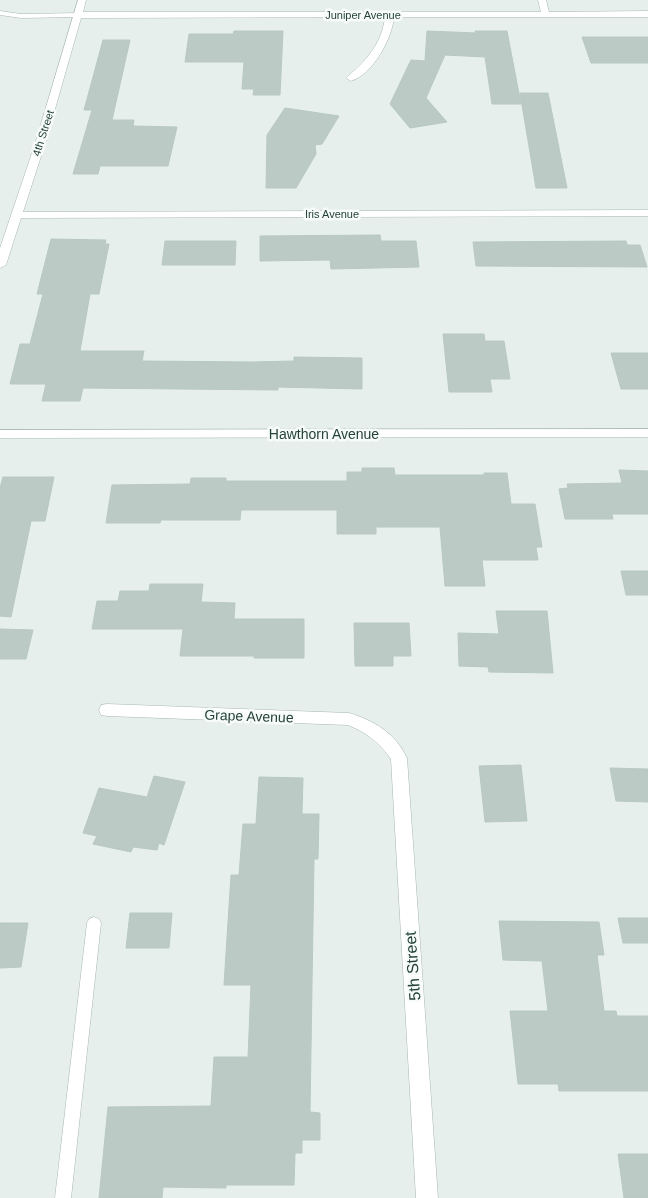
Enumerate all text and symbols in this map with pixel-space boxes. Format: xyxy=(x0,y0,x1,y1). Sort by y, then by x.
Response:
street label: Juniper Avenue xyxy=(325,9,401,21)
street label: 4th Street xyxy=(30,108,56,158)
street label: Iris Avenue xyxy=(305,208,359,220)
street label: Hawthorn Avenue xyxy=(269,426,379,442)
street label: Grape Avenue xyxy=(204,706,294,726)
street label: 5th Street xyxy=(402,930,423,1001)

